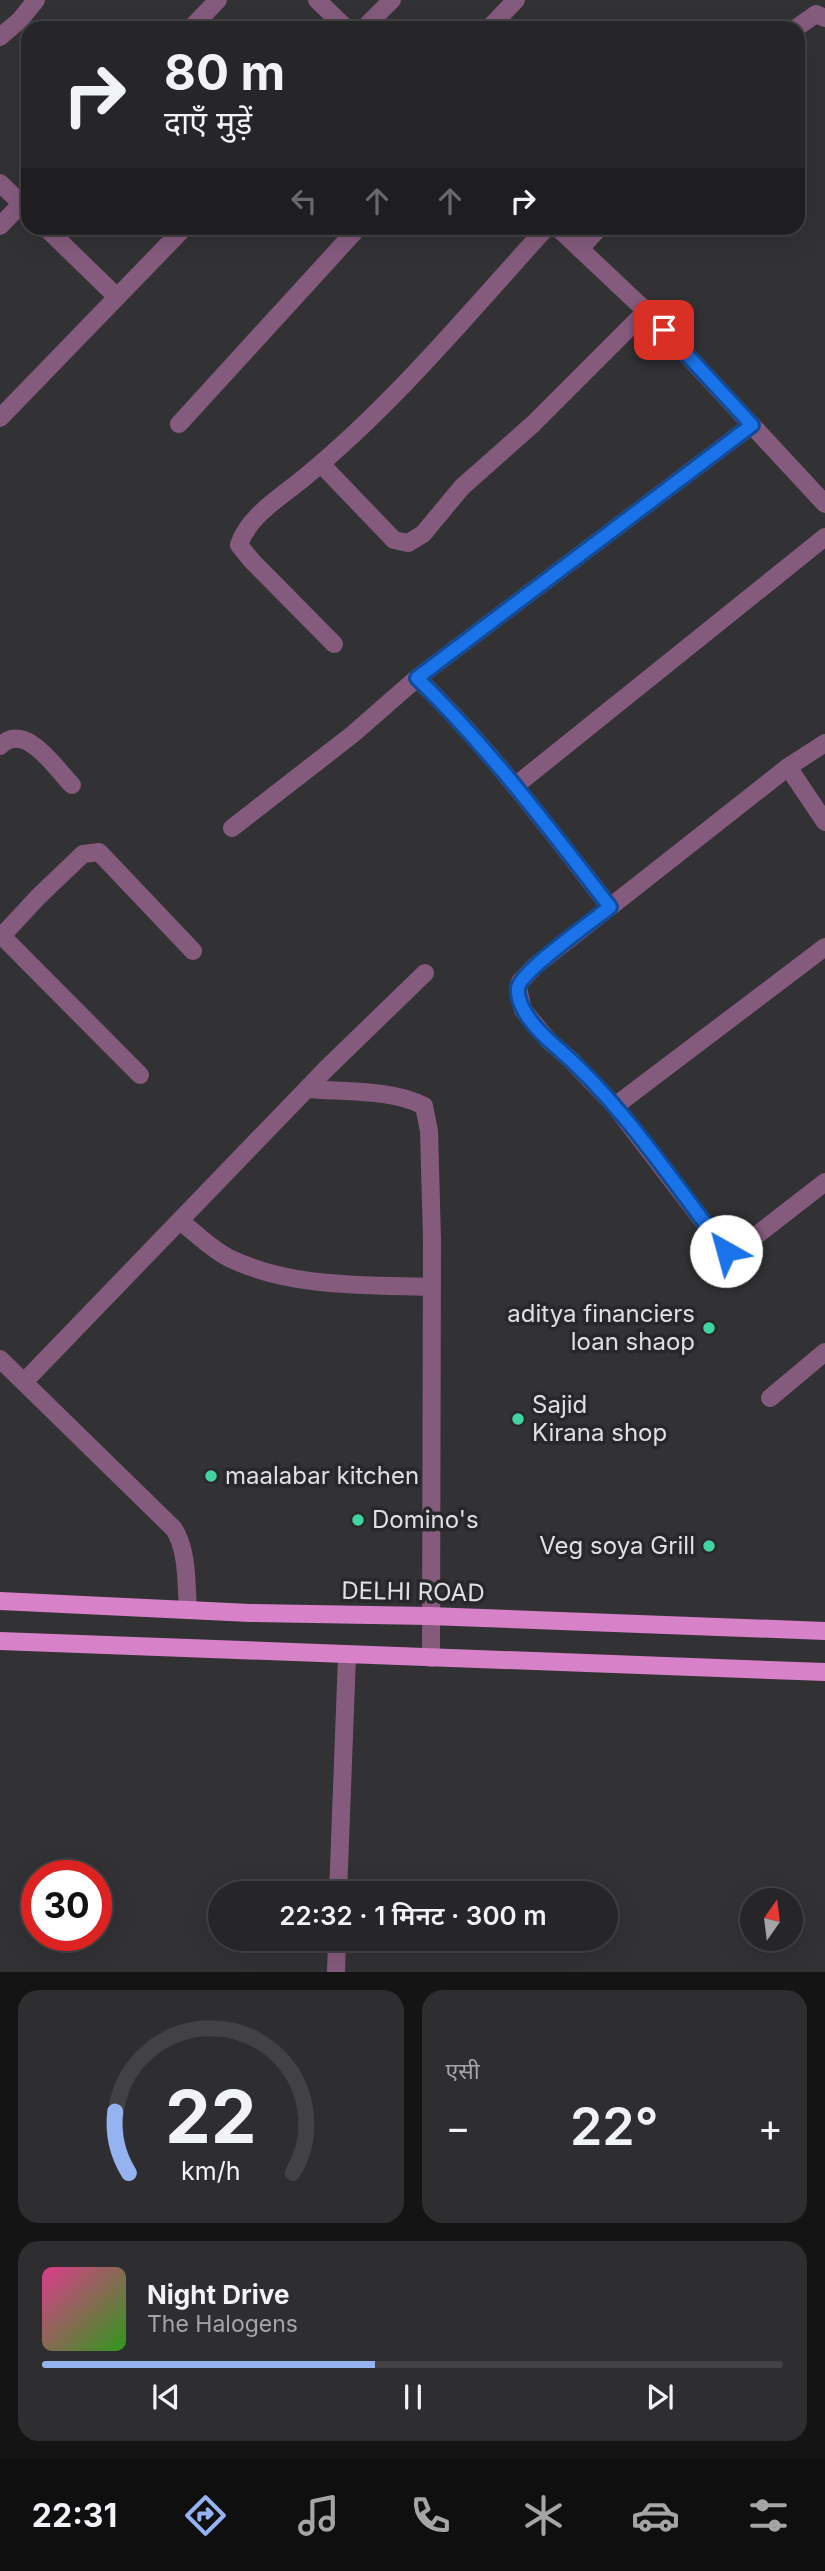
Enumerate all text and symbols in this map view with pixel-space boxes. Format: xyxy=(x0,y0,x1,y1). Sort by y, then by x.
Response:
text: 80 m xyxy=(164,43,285,102)
icon: right xyxy=(49,49,140,140)
text: दाएँ मुड़ें xyxy=(164,103,252,142)
icon: left xyxy=(285,182,323,220)
icon: ahead xyxy=(358,182,396,220)
icon: ahead xyxy=(431,182,469,220)
icon: right xyxy=(504,182,542,220)
pin xyxy=(634,300,694,360)
icon: arrive xyxy=(645,311,683,349)
position arrow xyxy=(689,1214,763,1288)
place label: aditya financiers loan shaop xyxy=(507,1299,695,1356)
marker: aditya financiers loan shaop xyxy=(701,1320,717,1336)
place label: Sajid Kirana shop xyxy=(532,1390,667,1447)
marker: Sajid Kirana shop xyxy=(510,1411,526,1427)
place label: maalabar kitchen xyxy=(225,1461,419,1490)
marker: maalabar kitchen xyxy=(203,1468,219,1484)
place label: Domino's xyxy=(372,1505,479,1534)
marker: Domino's xyxy=(350,1512,366,1528)
place label: Veg soya Grill xyxy=(539,1531,695,1560)
marker: Veg soya Grill xyxy=(701,1538,717,1554)
street label: DELHI ROAD xyxy=(341,1576,485,1607)
speed limit sign: 30 xyxy=(21,1860,112,1951)
north arrow xyxy=(740,1888,803,1951)
map controls xyxy=(740,1888,803,1951)
text: 22:32 · 1 मिनट · 300 m xyxy=(279,1900,547,1931)
text: एसी xyxy=(446,2057,480,2085)
text: 22 xyxy=(165,2072,257,2161)
text: 22° xyxy=(570,2095,659,2158)
text: − xyxy=(446,2104,471,2150)
text: + xyxy=(758,2104,783,2150)
text: km/h xyxy=(181,2155,240,2185)
text: Night Drive xyxy=(147,2279,289,2310)
text: The Halogens xyxy=(147,2310,298,2338)
icon: previous xyxy=(147,2378,185,2416)
icon: pause xyxy=(394,2378,432,2416)
icon: next xyxy=(641,2378,679,2416)
icon: directions xyxy=(181,2491,230,2540)
icon: music xyxy=(294,2491,343,2540)
icon: phone xyxy=(406,2491,455,2540)
icon: climate xyxy=(519,2491,568,2540)
icon: car xyxy=(631,2491,680,2540)
icon: filters xyxy=(744,2491,793,2540)
text: 22:31 xyxy=(32,2496,117,2535)

